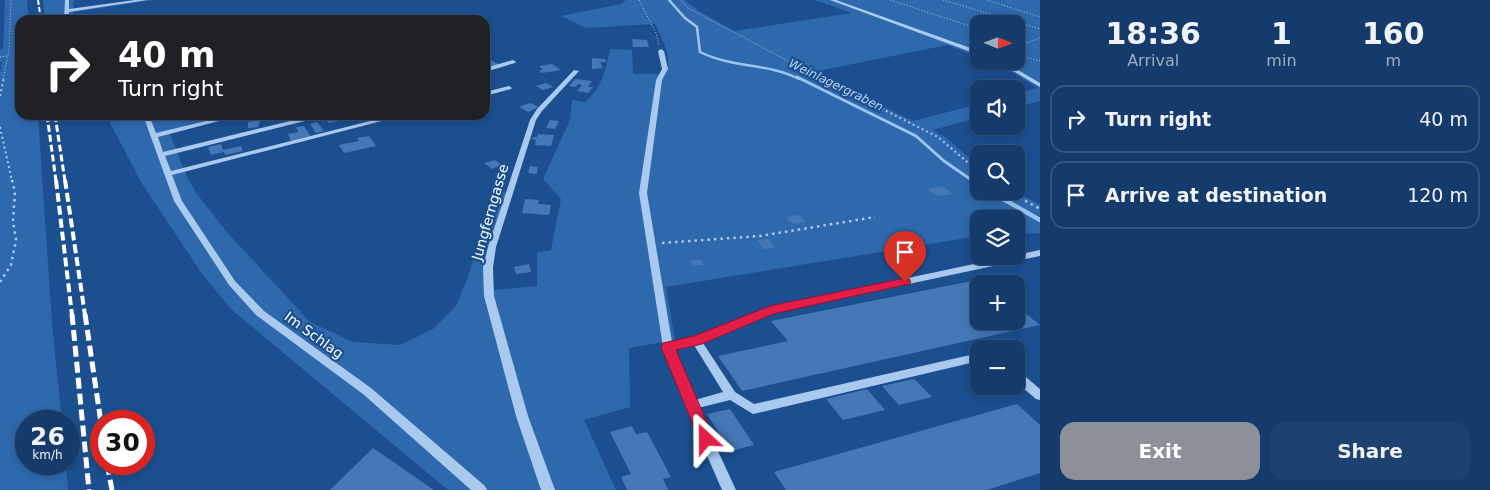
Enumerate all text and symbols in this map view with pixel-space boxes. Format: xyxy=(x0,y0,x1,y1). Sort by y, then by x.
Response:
north arrow xyxy=(970,15,1025,70)
map controls xyxy=(970,15,1025,395)
text: 18:36 xyxy=(1105,16,1201,51)
text: 1 xyxy=(1271,16,1292,51)
text: 160 xyxy=(1362,16,1425,51)
icon: right xyxy=(35,35,100,100)
text: 40 m xyxy=(118,35,215,75)
text: Arrival xyxy=(1127,51,1179,70)
text: min xyxy=(1266,51,1297,70)
text: m xyxy=(1385,51,1401,70)
water label: Weinlagergraben xyxy=(786,56,886,114)
text: Turn right xyxy=(118,76,223,101)
button: sound xyxy=(970,80,1025,135)
icon: right xyxy=(1062,105,1090,133)
text: Turn right xyxy=(1105,108,1211,130)
text: 40 m xyxy=(1419,108,1468,130)
button: search xyxy=(970,145,1025,200)
street label: Jungferngasse xyxy=(468,162,511,263)
icon: arrive xyxy=(1062,181,1090,209)
text: Arrive at destination xyxy=(1105,184,1327,206)
text: 120 m xyxy=(1407,184,1468,206)
button: layers xyxy=(970,210,1025,265)
pin xyxy=(884,231,926,282)
icon: arrive xyxy=(891,238,919,266)
button: + xyxy=(970,275,1025,330)
street label: Im Schlag xyxy=(281,308,347,362)
button: − xyxy=(970,340,1025,395)
speed limit sign: 30 xyxy=(90,410,155,475)
position arrow xyxy=(679,412,731,464)
text: 26 xyxy=(30,422,65,451)
button: Exit xyxy=(1060,422,1260,480)
button: Share xyxy=(1270,422,1470,480)
text: km/h xyxy=(32,448,63,462)

